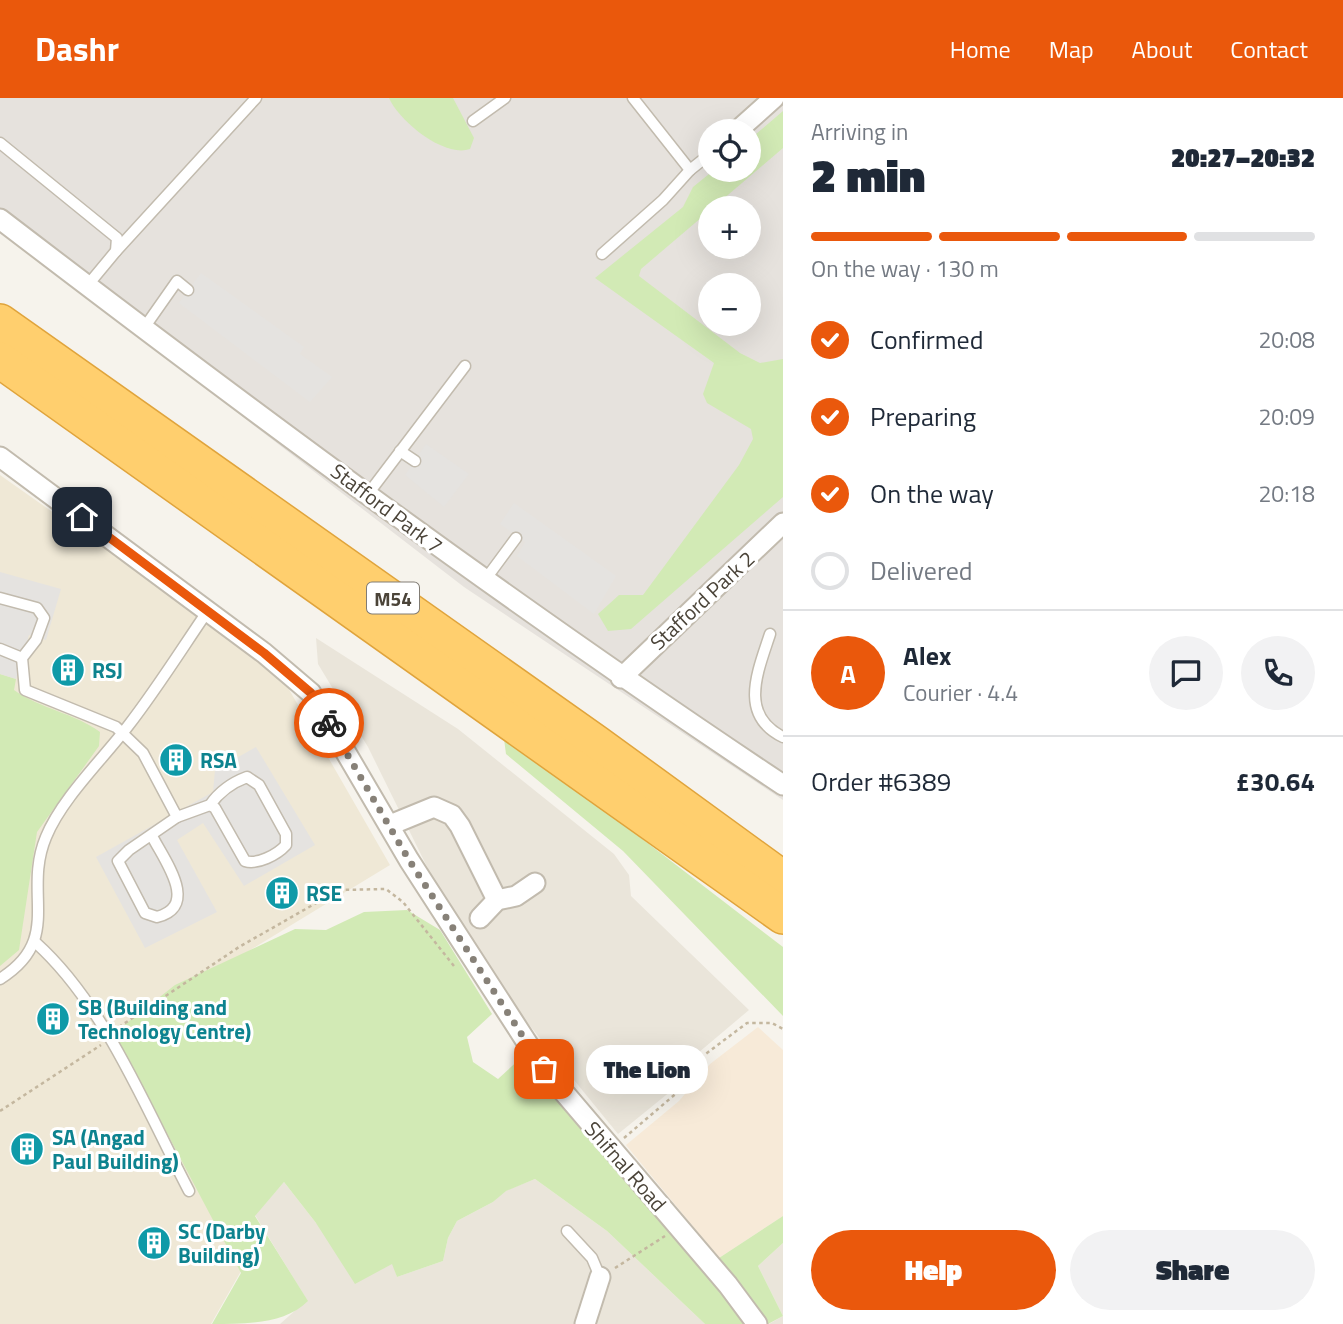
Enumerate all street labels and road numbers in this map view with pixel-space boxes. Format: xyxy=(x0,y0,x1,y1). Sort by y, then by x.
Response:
street label: Stafford Park 7 xyxy=(324,455,450,561)
street label: Stafford Park 2 xyxy=(642,543,762,657)
road number: M54 xyxy=(367,583,419,614)
street label: Shifnal Road xyxy=(578,1114,674,1218)

